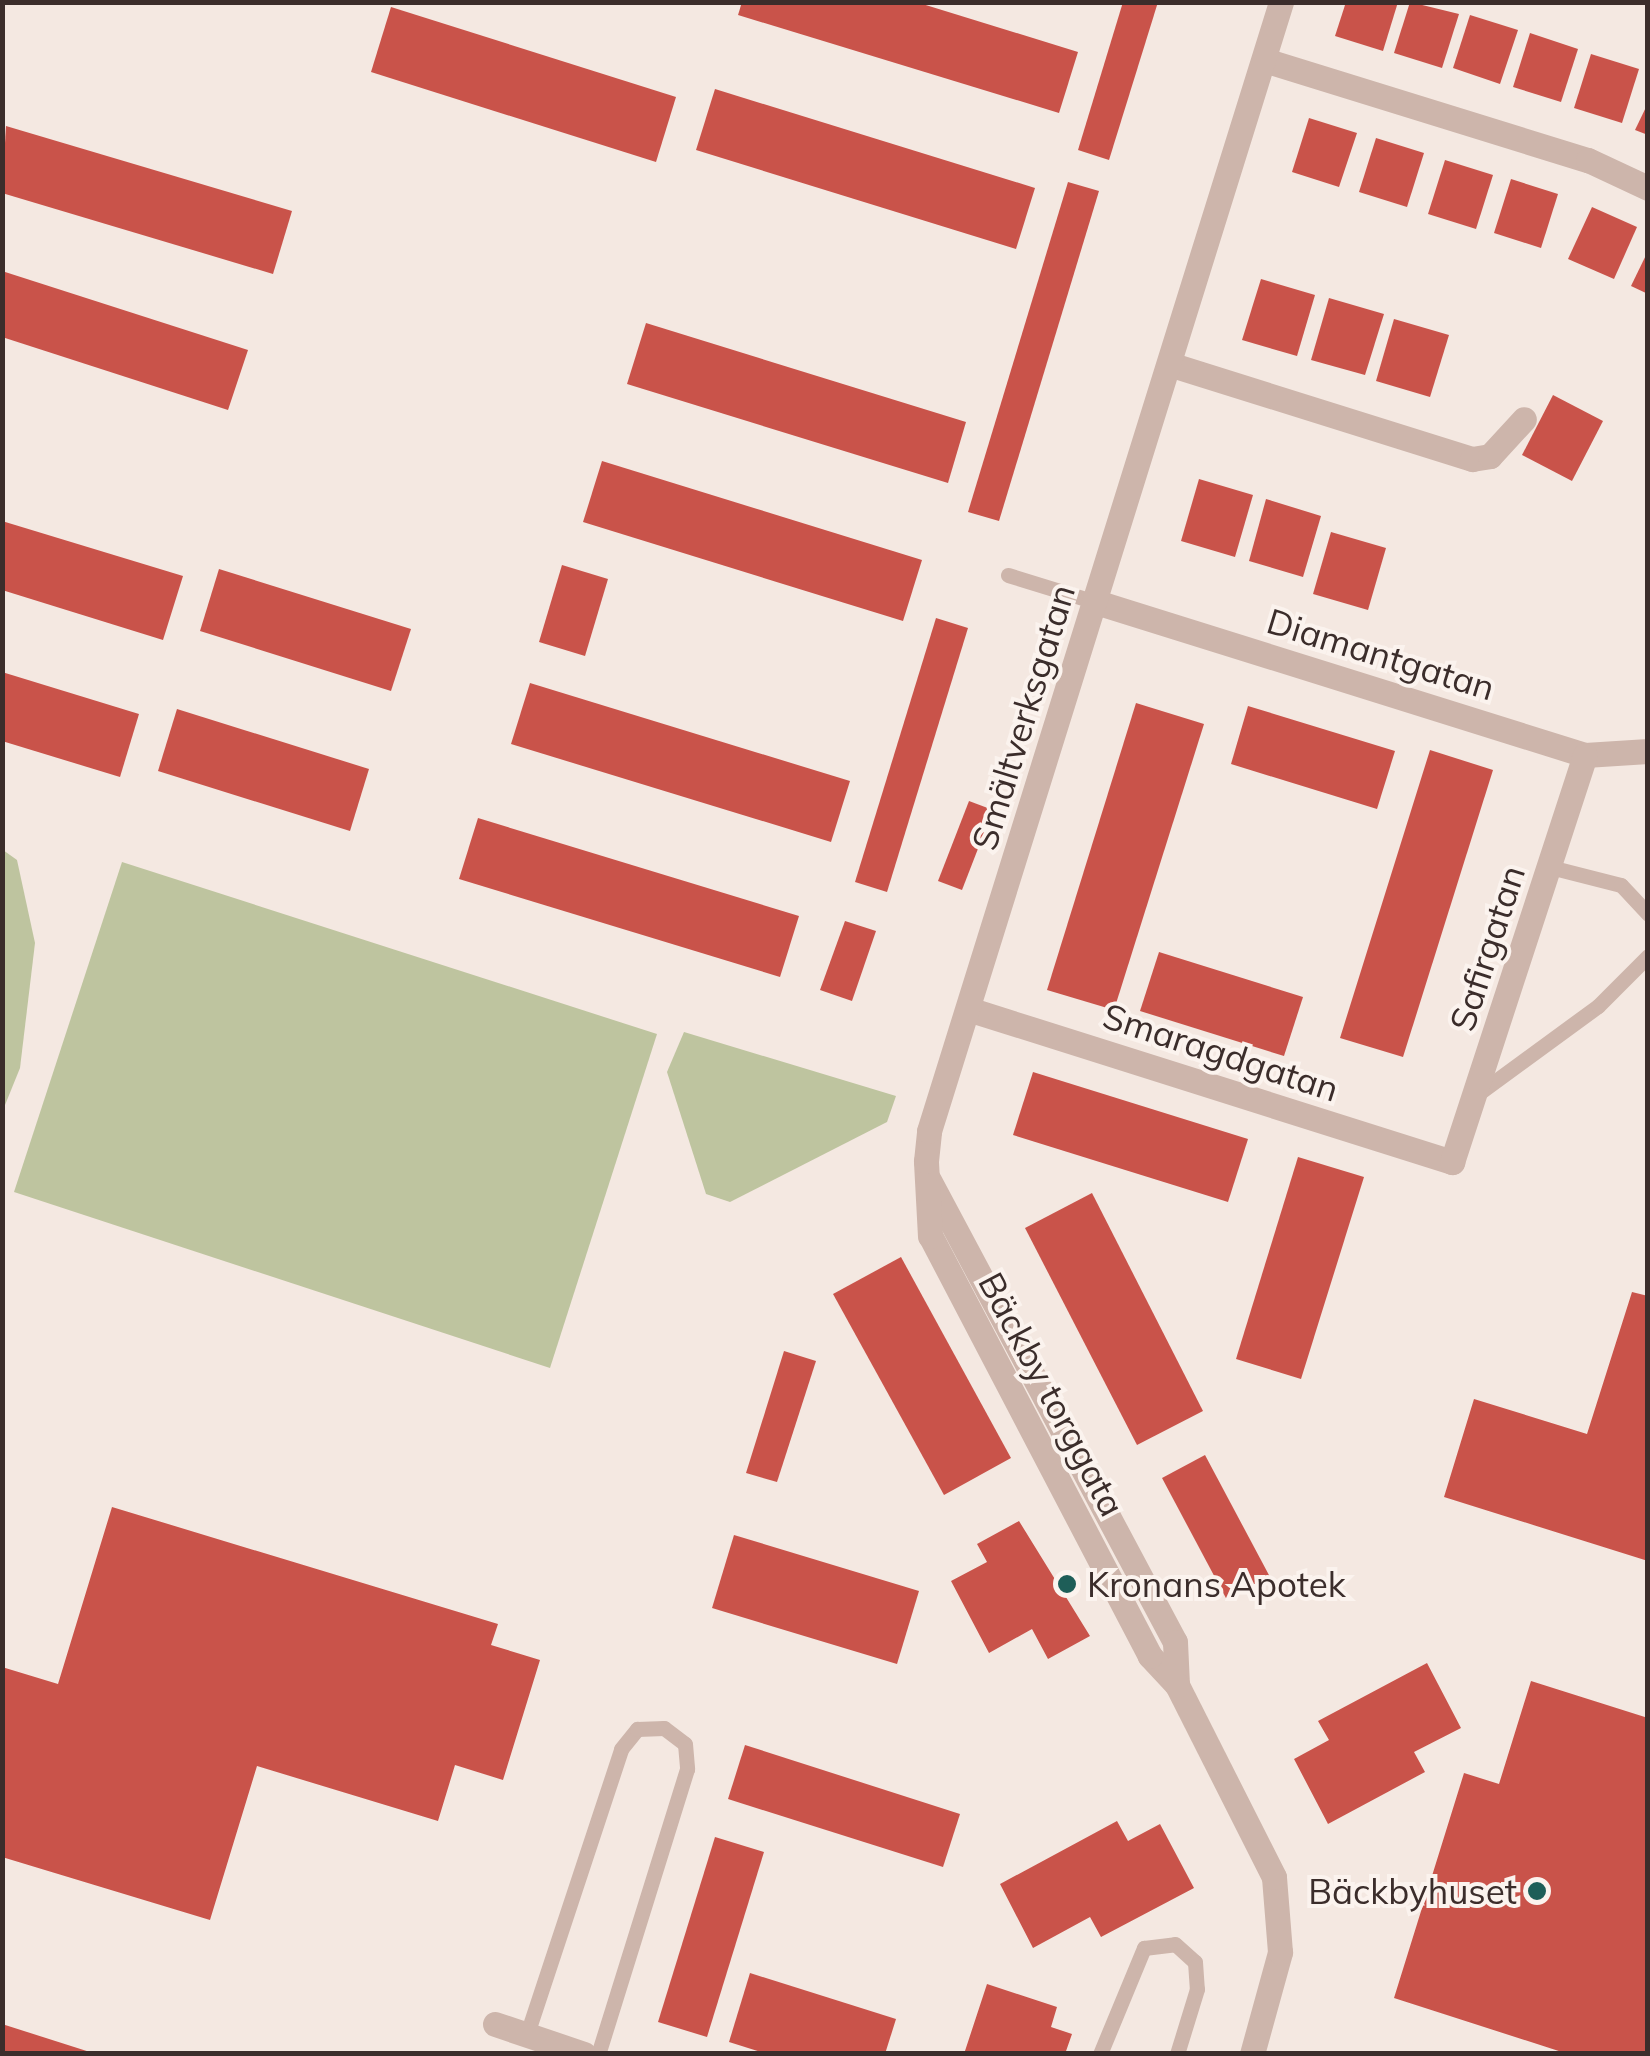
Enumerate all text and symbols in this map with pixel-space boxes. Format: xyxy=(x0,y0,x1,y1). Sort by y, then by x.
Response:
street label: Smältverksgatan xyxy=(963,579,1083,855)
street label: Diamantgatan xyxy=(1262,599,1500,709)
street label: Safirgatan xyxy=(1441,860,1533,1036)
street label: Smaragdgatan xyxy=(1098,994,1344,1110)
street label: Bäckby torggata xyxy=(970,1265,1134,1523)
place label: Kronans Apotek xyxy=(1087,1563,1346,1605)
marker: Kronans Apotek xyxy=(1056,1573,1078,1595)
place label: Bäckbyhuset xyxy=(1308,1870,1517,1912)
marker: Bäckbyhuset xyxy=(1526,1880,1548,1902)

